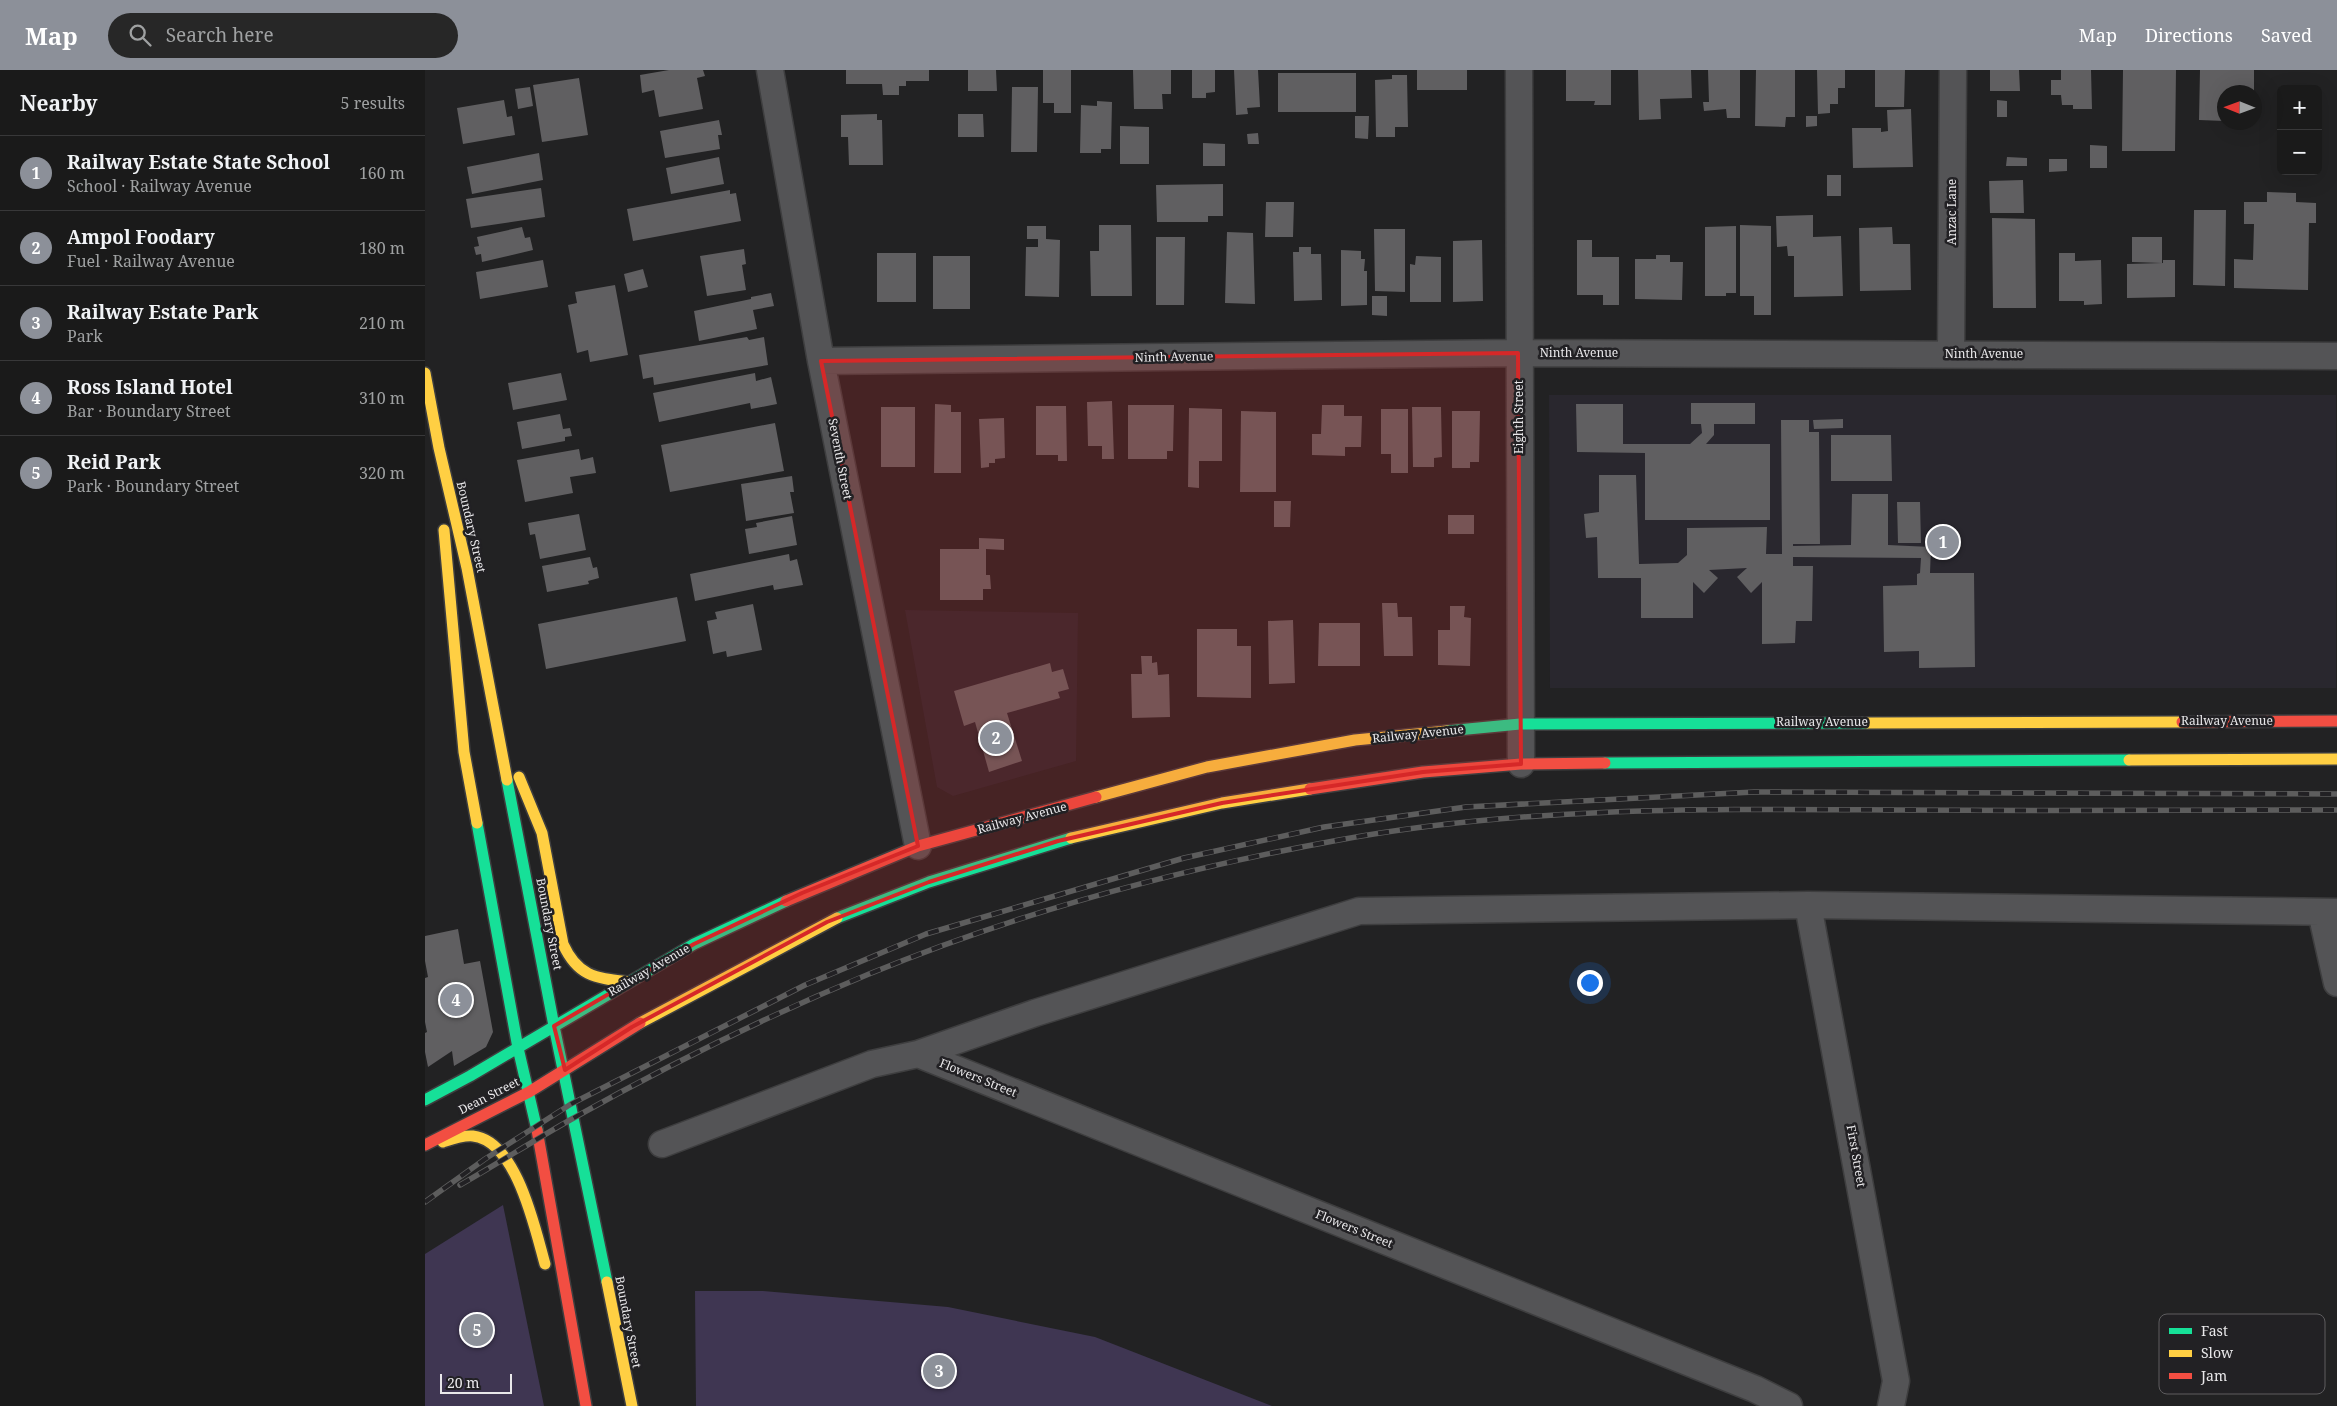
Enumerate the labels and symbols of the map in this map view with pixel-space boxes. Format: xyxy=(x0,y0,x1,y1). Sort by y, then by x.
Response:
north arrow xyxy=(2217,85,2262,130)
street label: Anzac Lane xyxy=(1943,179,1960,245)
street label: Ninth Avenue xyxy=(1540,344,1618,361)
street label: Ninth Avenue xyxy=(1945,345,2023,362)
street label: Ninth Avenue xyxy=(1135,347,1213,366)
street label: Eighth Street xyxy=(1510,380,1527,454)
street label: Seventh Street xyxy=(824,417,857,501)
street label: Boundary Street xyxy=(453,480,490,574)
pin: 1 xyxy=(1927,523,1959,561)
street label: Railway Avenue xyxy=(2181,712,2273,729)
street label: Railway Avenue xyxy=(1776,713,1868,730)
pin: 2 xyxy=(980,719,1012,757)
street label: Railway Avenue xyxy=(1371,720,1465,747)
street label: Railway Avenue xyxy=(975,797,1068,838)
street label: Boundary Street xyxy=(532,876,567,971)
street label: Railway Avenue xyxy=(605,939,693,1000)
your location xyxy=(1577,970,1603,996)
pin: 4 xyxy=(440,981,472,1019)
street label: Flowers Street xyxy=(937,1054,1019,1101)
street label: Dean Street xyxy=(455,1073,522,1118)
street label: First Street xyxy=(1843,1124,1870,1188)
street label: Flowers Street xyxy=(1313,1205,1395,1252)
street label: Boundary Street xyxy=(611,1274,646,1369)
pin: 5 xyxy=(461,1311,493,1349)
legend xyxy=(2159,1314,2325,1394)
text: Fast xyxy=(2201,1321,2228,1340)
text: Slow xyxy=(2201,1343,2234,1362)
pin: 3 xyxy=(923,1352,955,1390)
text: Jam xyxy=(2200,1366,2227,1385)
scale bar xyxy=(440,1371,513,1394)

